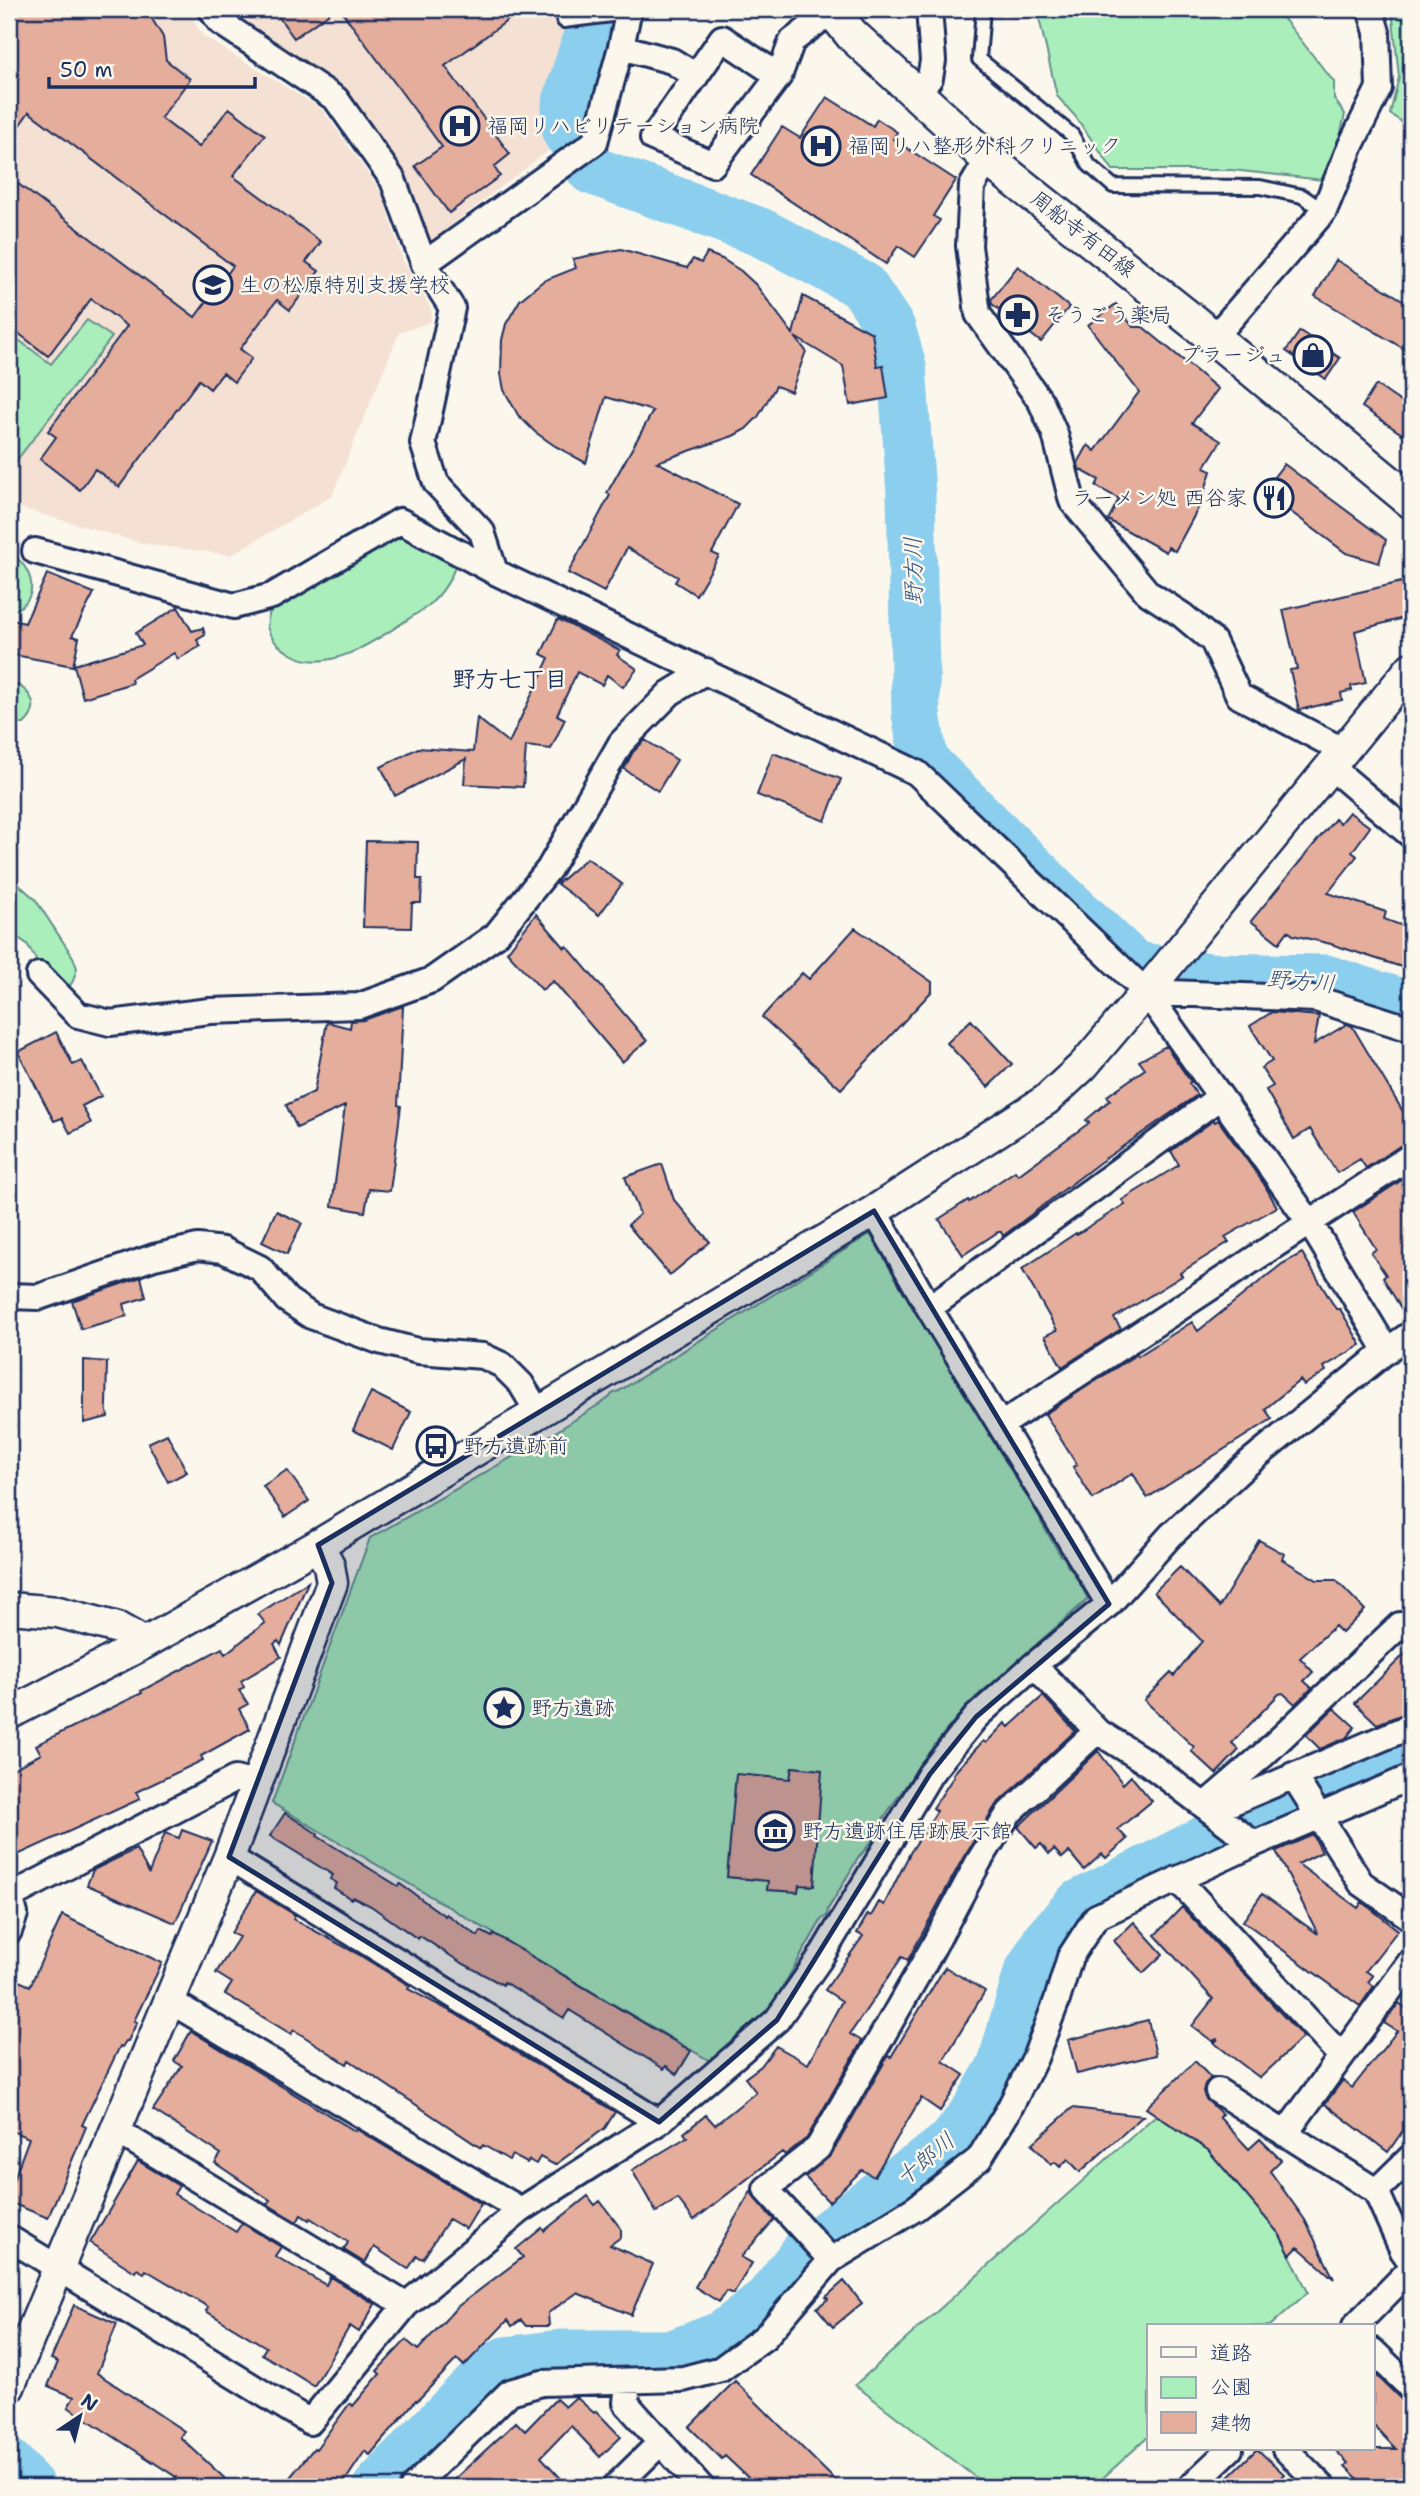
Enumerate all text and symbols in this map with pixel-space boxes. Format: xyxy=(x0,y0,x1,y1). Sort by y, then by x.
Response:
scale bar xyxy=(49,46,256,90)
text: 50 m xyxy=(60,56,113,84)
hospital icon: 福岡リハビリテーション病院 xyxy=(439,105,481,147)
place label: 福岡リハビリテーション病院 xyxy=(487,112,760,140)
hospital icon: 福岡リハ整形外科クリニック xyxy=(800,125,842,167)
place label: 福岡リハ整形外科クリニック xyxy=(848,132,1121,160)
street label: 周船寺有田線 xyxy=(1025,184,1141,284)
school or university icon: 生の松原特別支援学校 xyxy=(192,264,234,306)
place label: 生の松原特別支援学校 xyxy=(240,271,450,299)
pharmacy icon: そうごう薬局 xyxy=(997,294,1039,336)
place label: そうごう薬局 xyxy=(1045,301,1172,329)
shop icon: プラージュ xyxy=(1292,334,1334,376)
place label: プラージュ xyxy=(1181,341,1286,369)
restaurant icon: ラーメン処 西谷家 xyxy=(1253,477,1295,519)
place label: ラーメン処 西谷家 xyxy=(1072,484,1247,512)
water label: 野方川 xyxy=(897,536,929,606)
district label: 野方七丁目 xyxy=(453,664,568,694)
water label: 野方川 xyxy=(1265,963,1337,999)
bus stop icon: 野方遺跡前 xyxy=(415,1425,457,1467)
place label: 野方遺跡前 xyxy=(463,1432,568,1460)
place icon: 野方遺跡 xyxy=(483,1687,525,1729)
place label: 野方遺跡 xyxy=(531,1694,615,1722)
museum icon: 野方遺跡住居跡展示館 xyxy=(754,1810,796,1852)
place label: 野方遺跡住居跡展示館 xyxy=(802,1817,1012,1845)
water label: 十郎川 xyxy=(889,2125,961,2193)
legend xyxy=(1147,2324,1374,2450)
text: 道路 xyxy=(1210,2339,1252,2367)
text: 公園 xyxy=(1210,2373,1252,2401)
north arrow xyxy=(46,2380,116,2450)
text: N xyxy=(76,2388,103,2417)
text: 建物 xyxy=(1210,2409,1252,2437)

